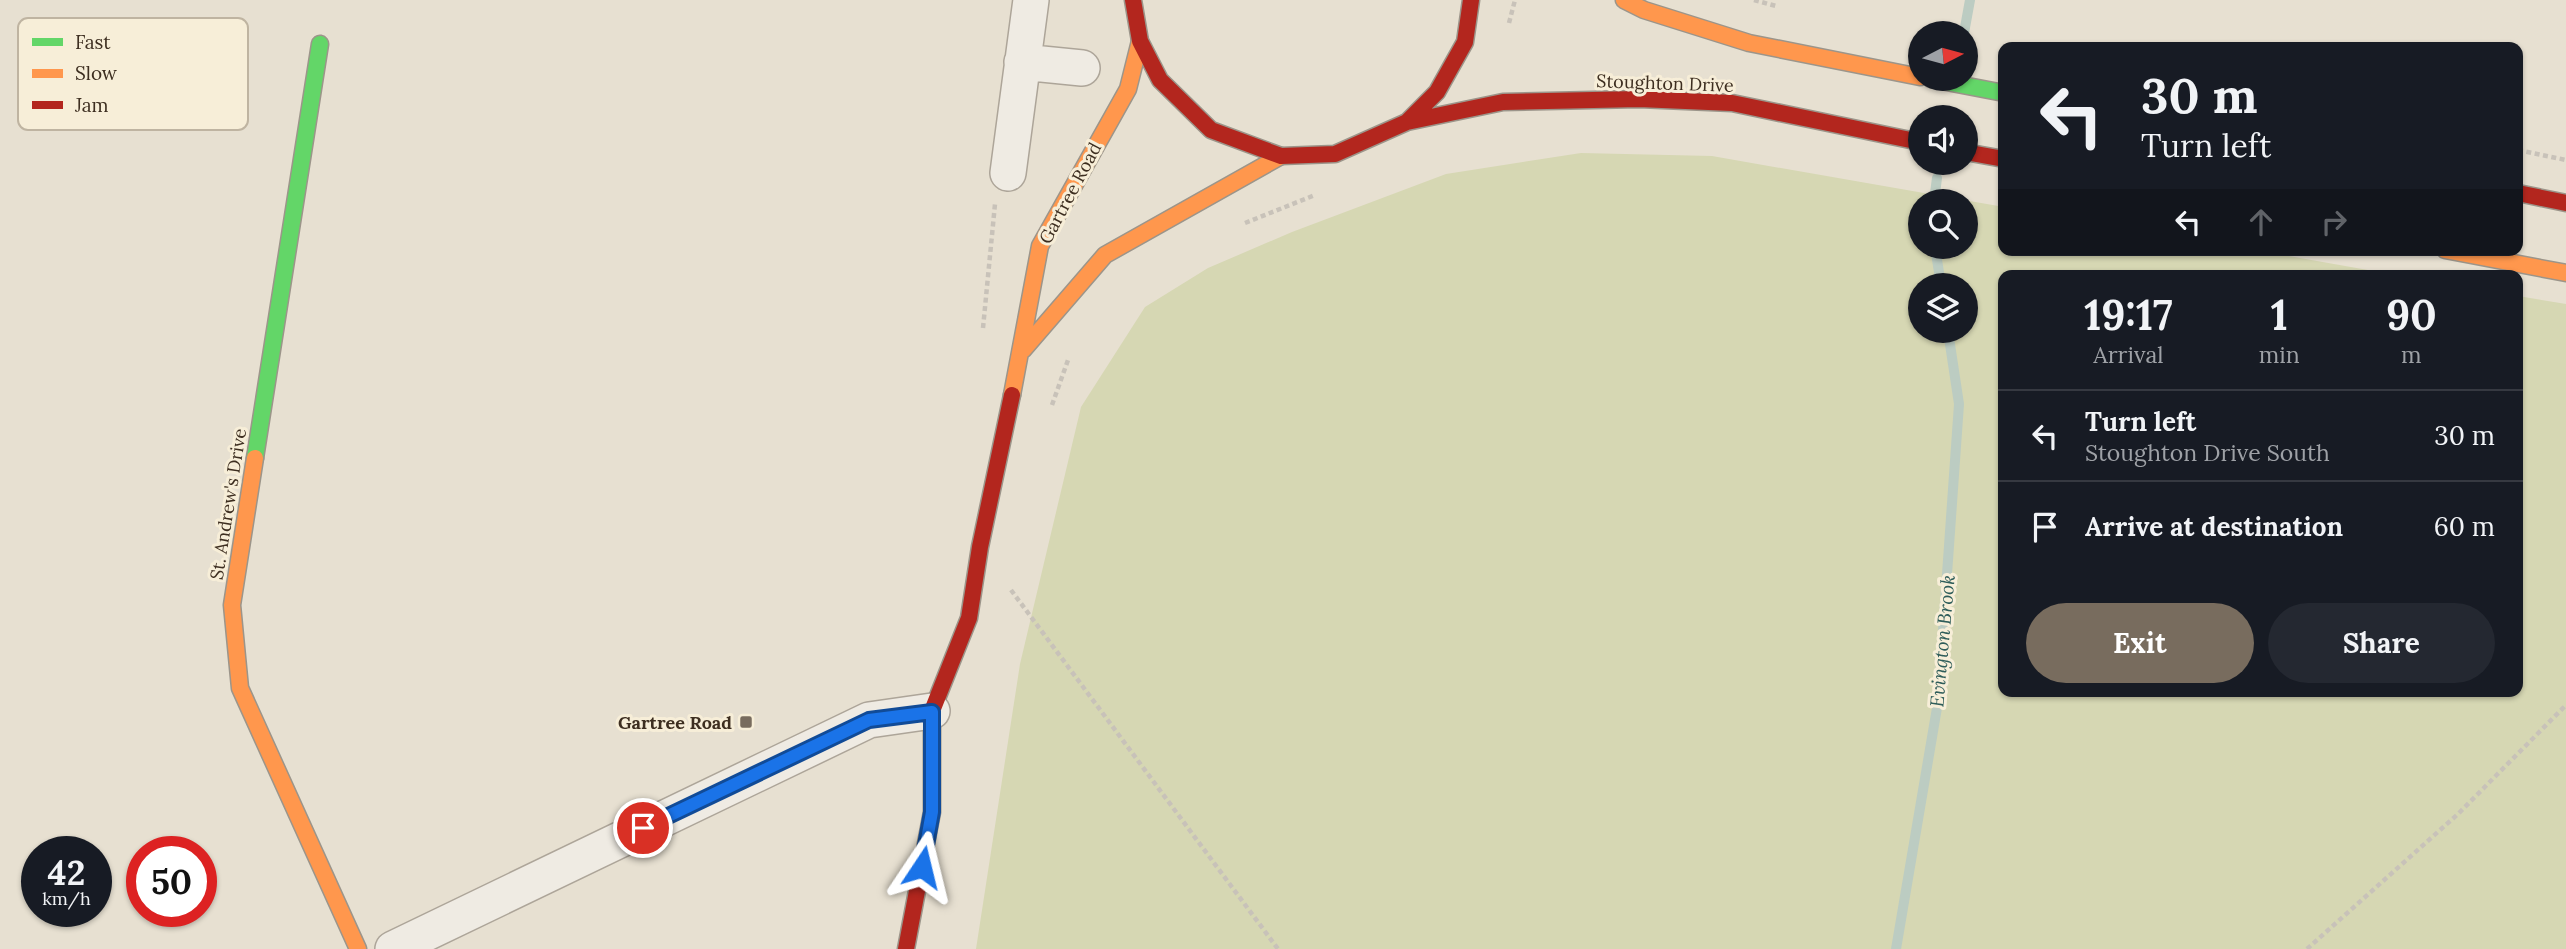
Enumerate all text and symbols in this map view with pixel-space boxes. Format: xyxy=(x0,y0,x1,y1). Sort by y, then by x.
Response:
legend xyxy=(18,18,248,130)
north arrow xyxy=(1908,21,1978,91)
map controls xyxy=(1908,21,1978,343)
text: Fast xyxy=(75,30,111,54)
text: Slow xyxy=(75,61,118,85)
text: 30 m xyxy=(2141,64,2258,126)
street label: Stoughton Drive xyxy=(1596,69,1734,97)
icon: left xyxy=(2026,70,2117,161)
text: Jam xyxy=(74,93,109,117)
button: sound xyxy=(1908,105,1978,175)
text: Turn left xyxy=(2141,125,2271,166)
street label: Gartree Road xyxy=(1034,138,1106,248)
button: search xyxy=(1908,189,1978,259)
icon: left xyxy=(2169,203,2207,241)
icon: ahead xyxy=(2242,203,2280,241)
icon: right xyxy=(2315,203,2353,241)
button: layers xyxy=(1908,273,1978,343)
text: 19:17 xyxy=(2084,288,2173,342)
text: 1 xyxy=(2271,288,2288,342)
text: 90 xyxy=(2386,288,2437,342)
text: Arrival xyxy=(2093,340,2164,369)
text: min xyxy=(2259,340,2300,369)
text: m xyxy=(2401,340,2422,369)
text: Turn left xyxy=(2085,405,2196,438)
icon: left xyxy=(2026,417,2064,455)
text: 30 m xyxy=(2434,419,2495,452)
street label: St. Andrew's Drive xyxy=(205,426,251,581)
text: Stoughton Drive South xyxy=(2085,438,2330,467)
icon: arrive xyxy=(2026,508,2064,546)
text: Arrive at destination xyxy=(2085,510,2343,543)
text: 60 m xyxy=(2434,510,2495,543)
water label: Evington Brook xyxy=(1924,574,1960,708)
button: Exit xyxy=(2026,603,2254,683)
button: Share xyxy=(2268,603,2495,683)
place label: Gartree Road xyxy=(618,711,732,734)
marker: Gartree Road xyxy=(738,714,754,730)
pin xyxy=(613,798,673,858)
icon: arrive xyxy=(624,809,662,847)
position arrow xyxy=(885,830,959,904)
speed limit sign: 50 xyxy=(126,836,217,927)
text: 42 xyxy=(48,850,85,895)
text: km/h xyxy=(42,887,91,910)

